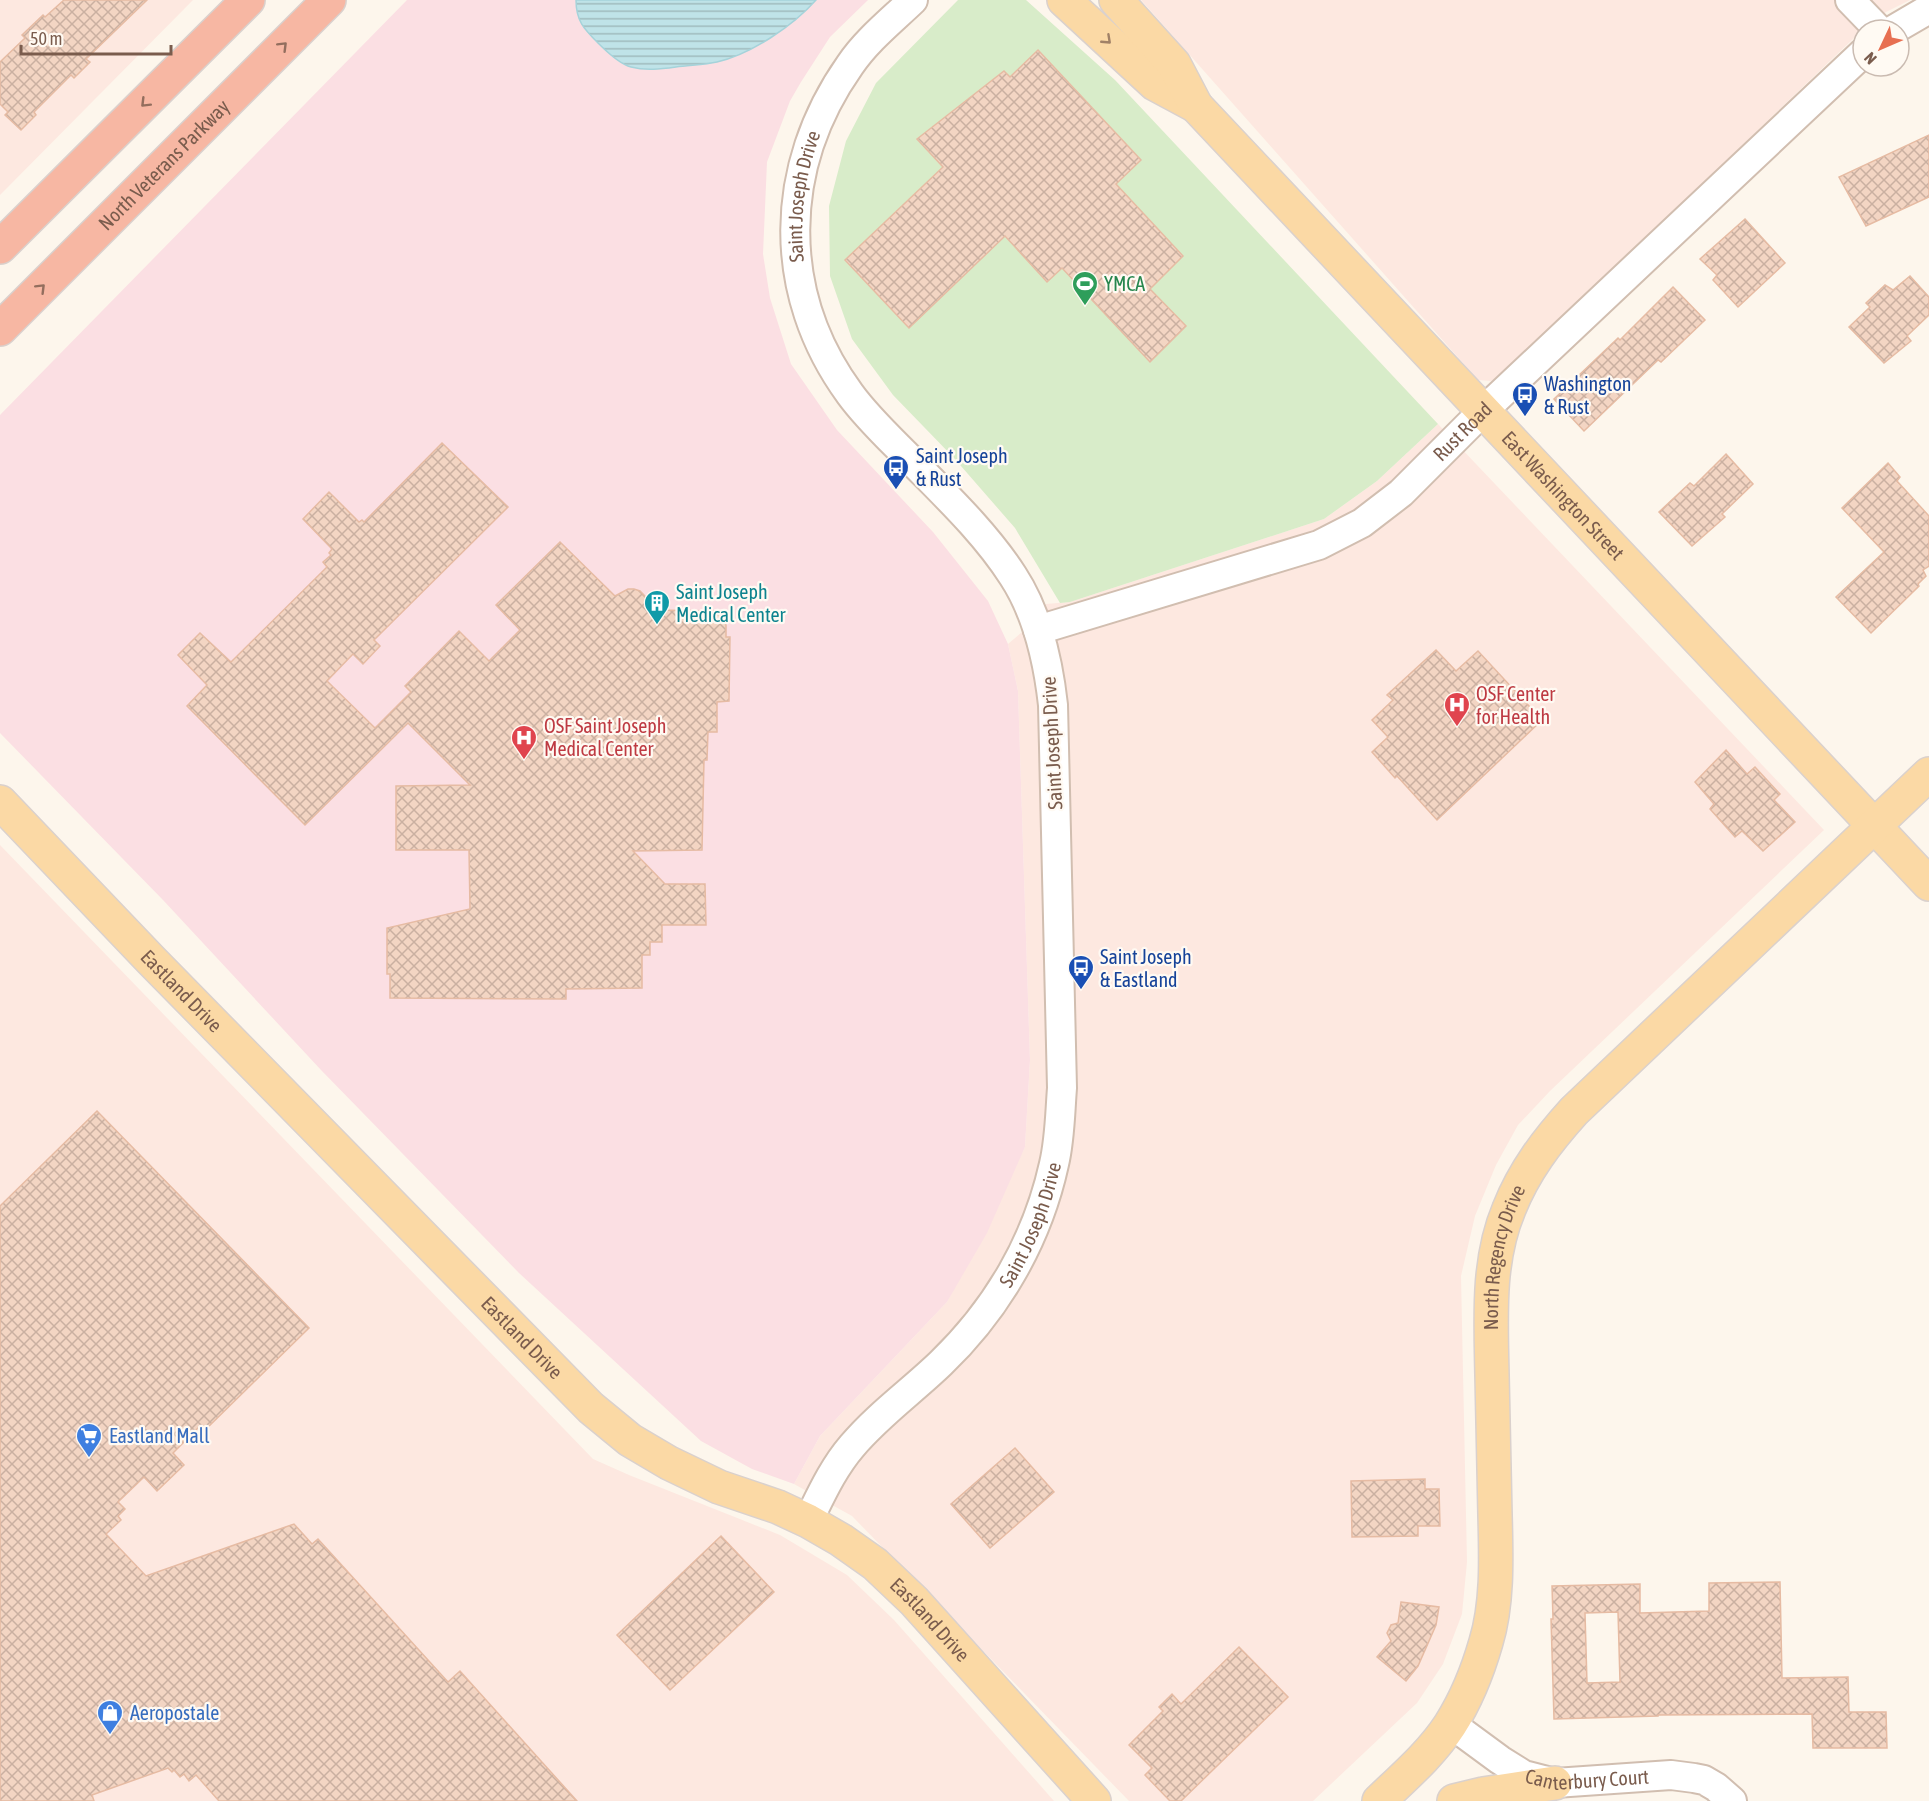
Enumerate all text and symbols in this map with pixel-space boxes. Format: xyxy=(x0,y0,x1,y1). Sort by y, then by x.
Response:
scale bar xyxy=(21,18,171,56)
north arrow xyxy=(1851,18,1911,78)
text: 50 m xyxy=(30,28,62,49)
one-way arrow xyxy=(1100,32,1111,43)
one-way arrow xyxy=(276,42,287,53)
text: N xyxy=(1860,49,1880,68)
street label: North Veterans Parkway xyxy=(94,95,234,235)
one-way arrow xyxy=(142,95,153,106)
street label: Saint Joseph Drive xyxy=(783,127,825,263)
sports icon: YMCA xyxy=(1070,269,1100,307)
place label: YMCA xyxy=(1104,272,1145,295)
one-way arrow xyxy=(34,284,45,295)
place label: Washington & Rust xyxy=(1544,372,1632,418)
bus stop icon: Washington & Rust xyxy=(1510,380,1540,418)
street label: Rust Road xyxy=(1428,397,1496,465)
street label: East Washington Street xyxy=(1498,426,1629,564)
place label: Saint Joseph & Rust xyxy=(916,444,1008,490)
bus stop icon: Saint Joseph & Rust xyxy=(881,453,911,491)
place label: Saint Joseph Medical Center xyxy=(676,580,787,626)
building icon: Saint Joseph Medical Center xyxy=(642,588,672,626)
street label: Saint Joseph Drive xyxy=(1037,676,1066,810)
place label: OSF Center for Health xyxy=(1476,682,1556,728)
hospital icon: OSF Center for Health xyxy=(1442,690,1472,728)
place label: OSF Saint Joseph Medical Center xyxy=(544,714,667,760)
hospital icon: OSF Saint Joseph Medical Center xyxy=(509,723,539,761)
street label: Eastland Drive xyxy=(136,945,227,1037)
place label: Saint Joseph & Eastland xyxy=(1100,945,1192,991)
bus stop icon: Saint Joseph & Eastland xyxy=(1066,953,1096,991)
street label: Saint Joseph Drive xyxy=(994,1160,1065,1291)
street label: North Regency Drive xyxy=(1479,1181,1529,1330)
street label: Eastland Drive xyxy=(477,1291,568,1383)
supermarket icon: Eastland Mall xyxy=(74,1421,104,1459)
place label: Eastland Mall xyxy=(109,1424,210,1447)
street label: Eastland Drive xyxy=(886,1573,975,1666)
shop icon: Aeropostale xyxy=(95,1698,125,1736)
place label: Aeropostale xyxy=(130,1701,219,1724)
street label: Canterbury Court xyxy=(1523,1764,1650,1794)

